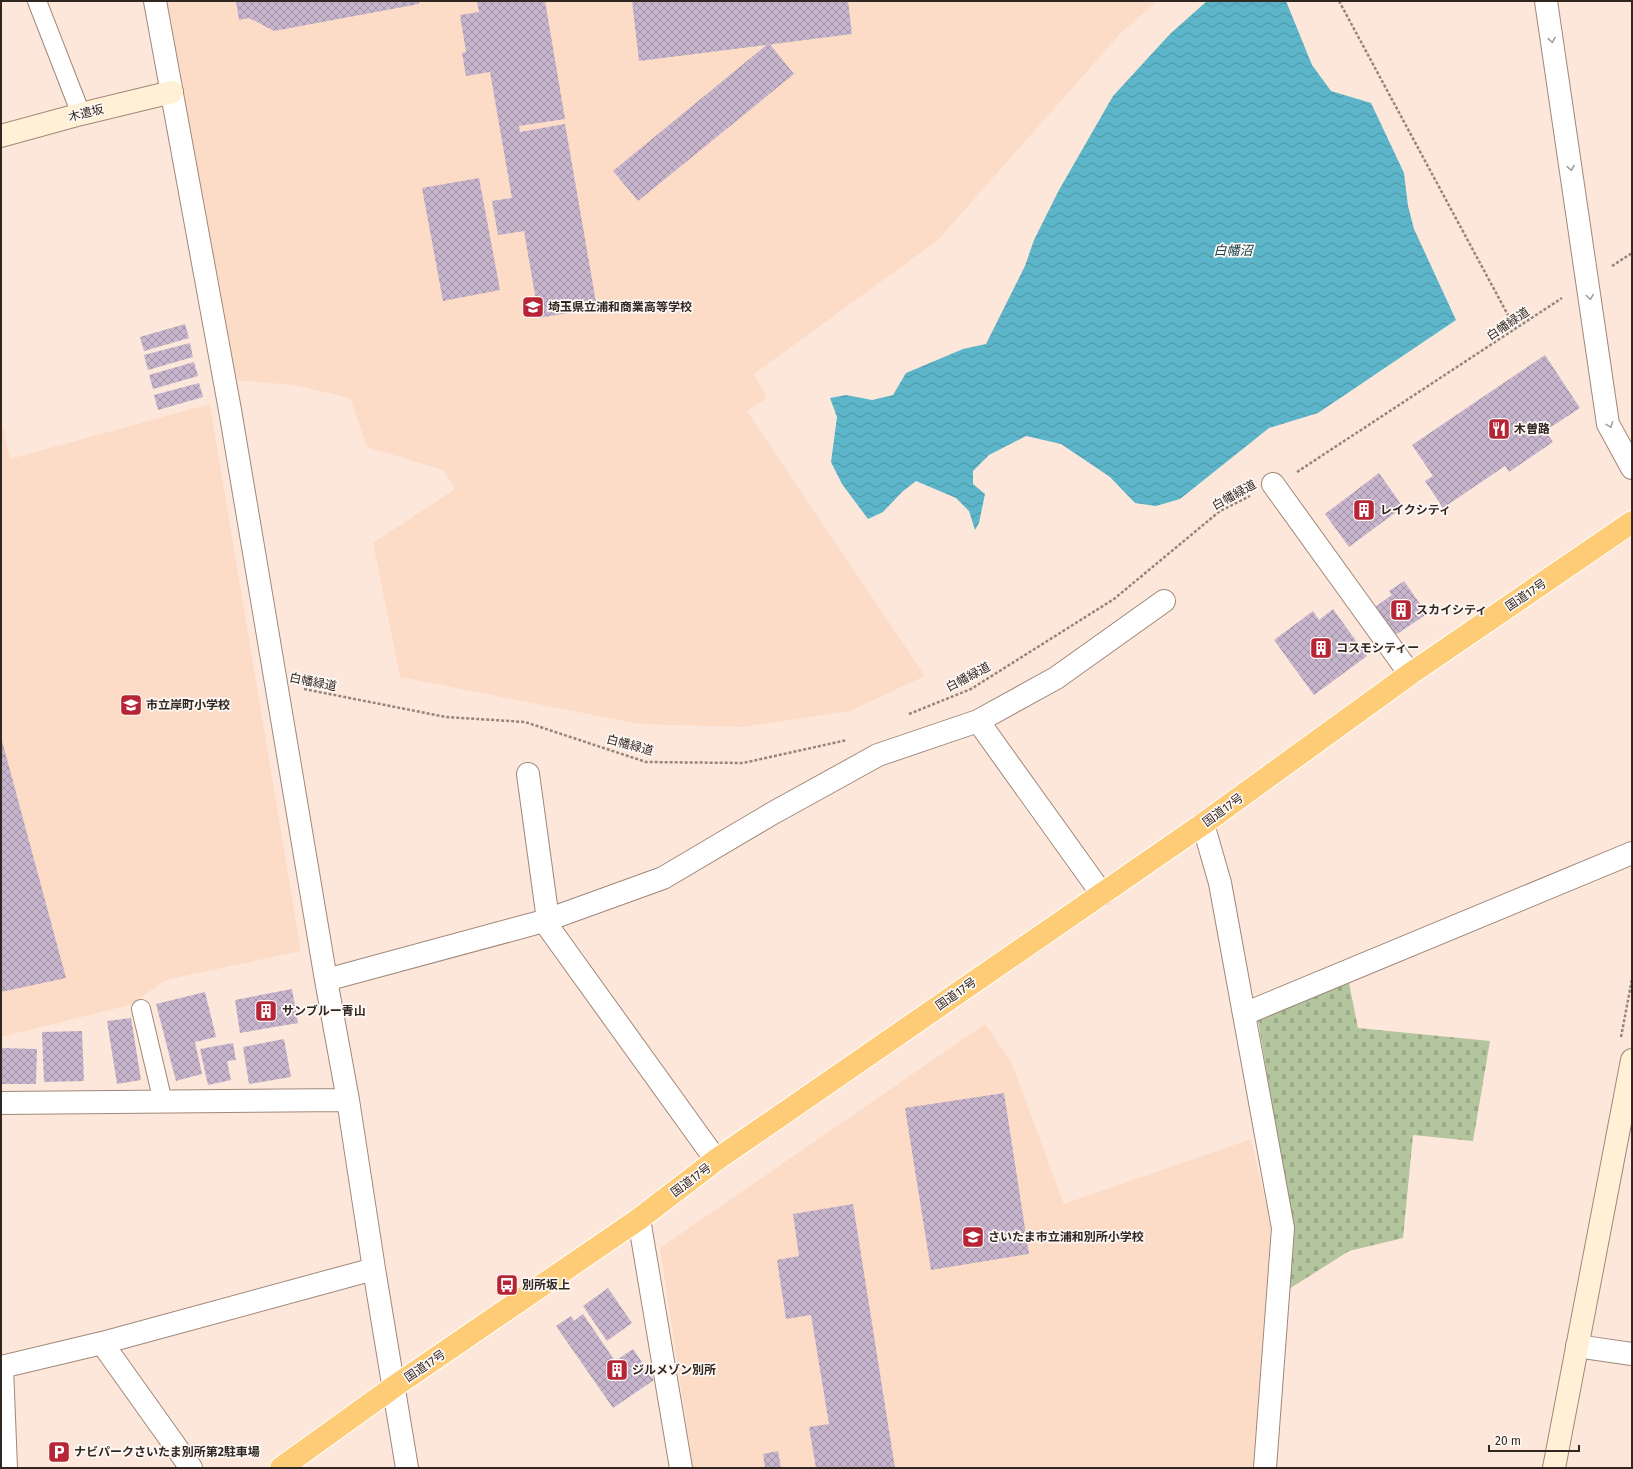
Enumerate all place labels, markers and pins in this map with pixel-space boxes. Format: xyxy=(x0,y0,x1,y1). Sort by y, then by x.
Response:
school or university icon: 埼玉県立浦和商業高等学校 xyxy=(520,294,546,320)
place label: 埼玉県立浦和商業高等学校 xyxy=(548,300,692,314)
restaurant icon: 木曽路 xyxy=(1486,416,1512,442)
place label: 木曽路 xyxy=(1514,422,1550,436)
building icon: レイクシティ xyxy=(1351,497,1377,523)
place label: レイクシティ xyxy=(1380,503,1451,517)
building icon: スカイシティ xyxy=(1388,597,1414,623)
place label: スカイシティ xyxy=(1416,603,1487,617)
building icon: コスモシティー xyxy=(1308,635,1334,661)
place label: コスモシティー xyxy=(1336,641,1419,655)
school or university icon: 市立岸町小学校 xyxy=(118,692,144,718)
place label: 市立岸町小学校 xyxy=(146,698,230,712)
building icon: サンブルー青山 xyxy=(253,998,279,1024)
place label: サンブルー青山 xyxy=(282,1004,366,1018)
school or university icon: さいたま市立浦和別所小学校 xyxy=(960,1224,986,1250)
place label: さいたま市立浦和別所小学校 xyxy=(988,1230,1144,1244)
bus stop icon: 別所坂上 xyxy=(494,1272,520,1298)
place label: 別所坂上 xyxy=(522,1278,570,1292)
building icon: ジルメゾン別所 xyxy=(604,1357,630,1383)
place label: ジルメゾン別所 xyxy=(632,1363,716,1377)
parking icon: ナビパークさいたま別所第2駐車場 xyxy=(46,1439,72,1465)
place label: ナビパークさいたま別所第2駐車場 xyxy=(74,1445,260,1459)

